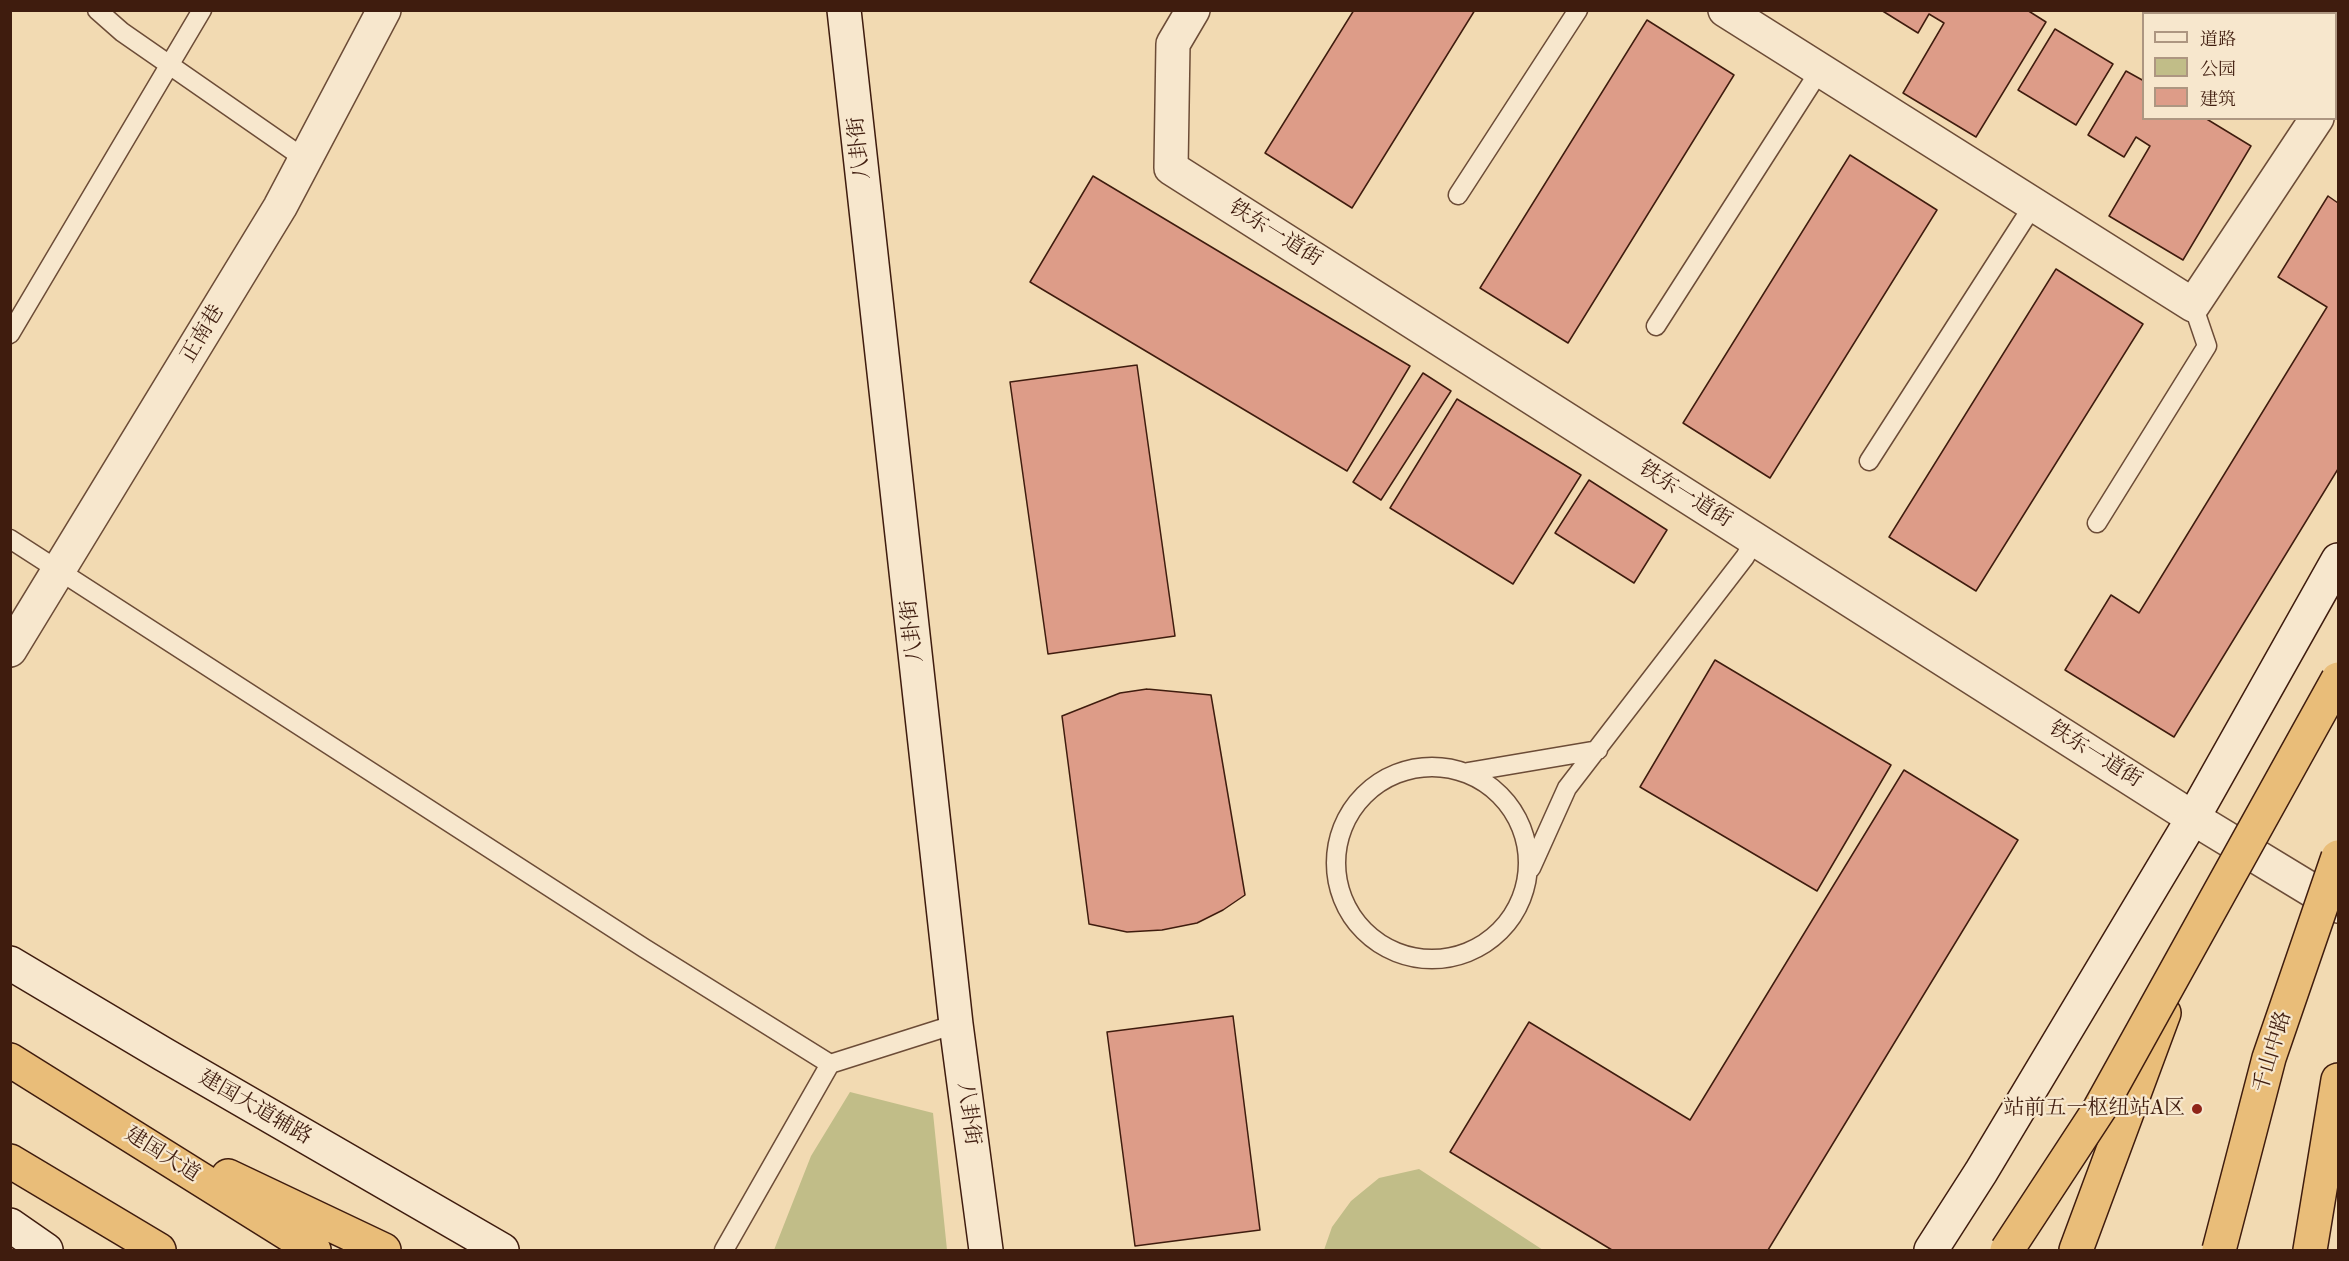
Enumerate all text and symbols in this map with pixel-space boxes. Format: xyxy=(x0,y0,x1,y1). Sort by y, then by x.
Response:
legend xyxy=(2142,12,2337,120)
text: 道路 xyxy=(2200,29,2236,50)
text: 公园 xyxy=(2200,59,2236,80)
text: 建筑 xyxy=(2200,89,2236,110)
street label: 八卦街 xyxy=(844,115,876,181)
street label: 铁东一道街 xyxy=(1224,195,1326,273)
street label: 正南巷 xyxy=(176,301,230,367)
street label: 铁东一道街 xyxy=(1634,456,1736,534)
street label: 八卦街 xyxy=(897,598,929,664)
street label: 铁东一道街 xyxy=(2044,716,2146,794)
street label: 千山中路 xyxy=(2249,1008,2297,1096)
street label: 建国大道辅路 xyxy=(194,1066,316,1150)
street label: 八卦街 xyxy=(952,1081,984,1147)
place label: 站前五一枢纽站A区 xyxy=(2003,1096,2185,1122)
marker: 站前五一枢纽站A区 xyxy=(2190,1102,2204,1116)
street label: 建国大道 xyxy=(120,1122,204,1188)

